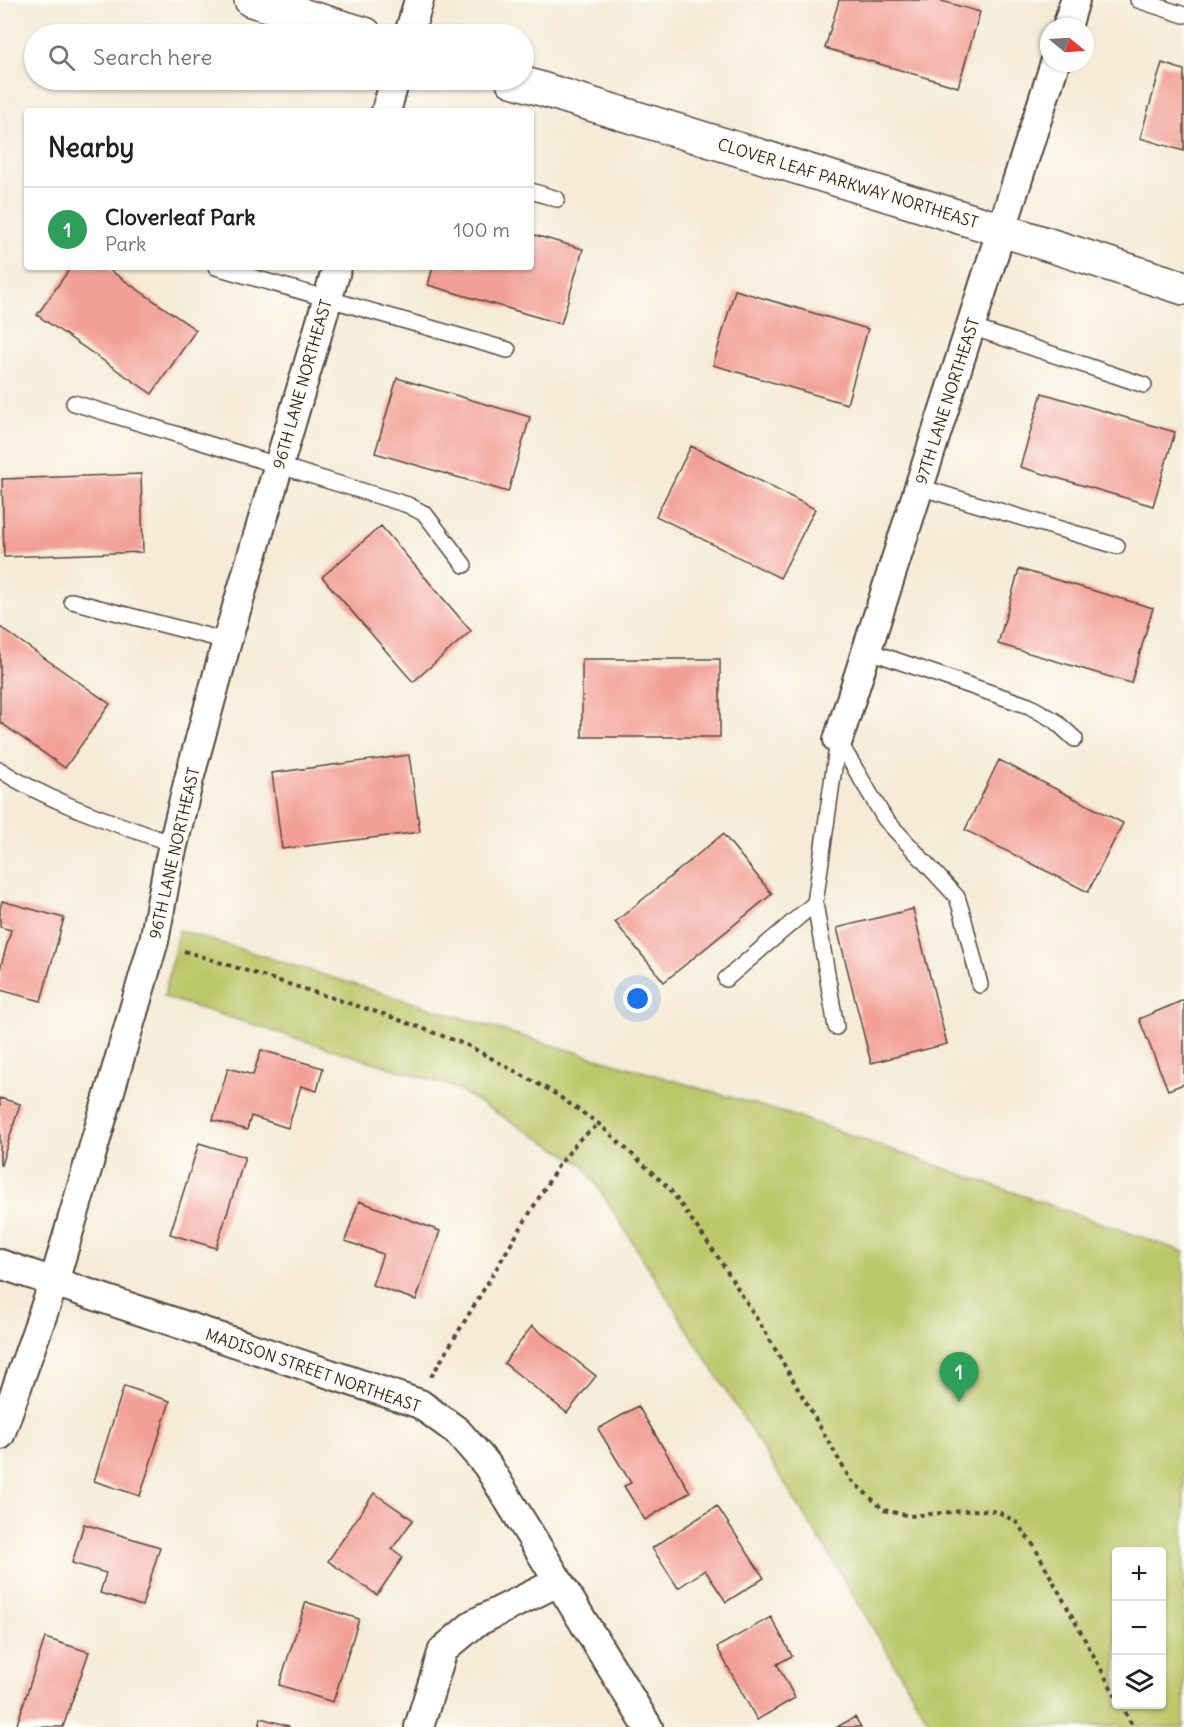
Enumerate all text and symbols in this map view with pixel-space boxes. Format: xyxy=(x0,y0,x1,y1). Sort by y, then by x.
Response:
north arrow xyxy=(1040,18,1094,72)
search box xyxy=(24,24,534,90)
icon: search xyxy=(45,41,78,74)
text: Search here xyxy=(93,43,212,71)
text: Nearby xyxy=(48,131,134,164)
street label: CLOVER LEAF PARKWAY NORTHEAST xyxy=(715,134,981,232)
text: Cloverleaf Park xyxy=(105,203,256,231)
text: 1 xyxy=(64,217,71,242)
text: 100 m xyxy=(453,217,510,242)
text: Park xyxy=(105,231,146,256)
street label: 96TH LANE NORTHEAST xyxy=(268,297,336,471)
street label: 97TH LANE NORTHEAST xyxy=(911,315,983,487)
street label: 96TH LANE NORTHEAST xyxy=(145,765,203,941)
your location xyxy=(623,984,652,1013)
street label: MADISON STREET NORTHEAST xyxy=(203,1324,423,1416)
pin: 1 xyxy=(940,1352,978,1402)
map controls xyxy=(1112,1547,1166,1709)
button: + xyxy=(1112,1547,1166,1601)
button: − xyxy=(1112,1601,1166,1655)
button: layers xyxy=(1112,1655,1166,1709)

